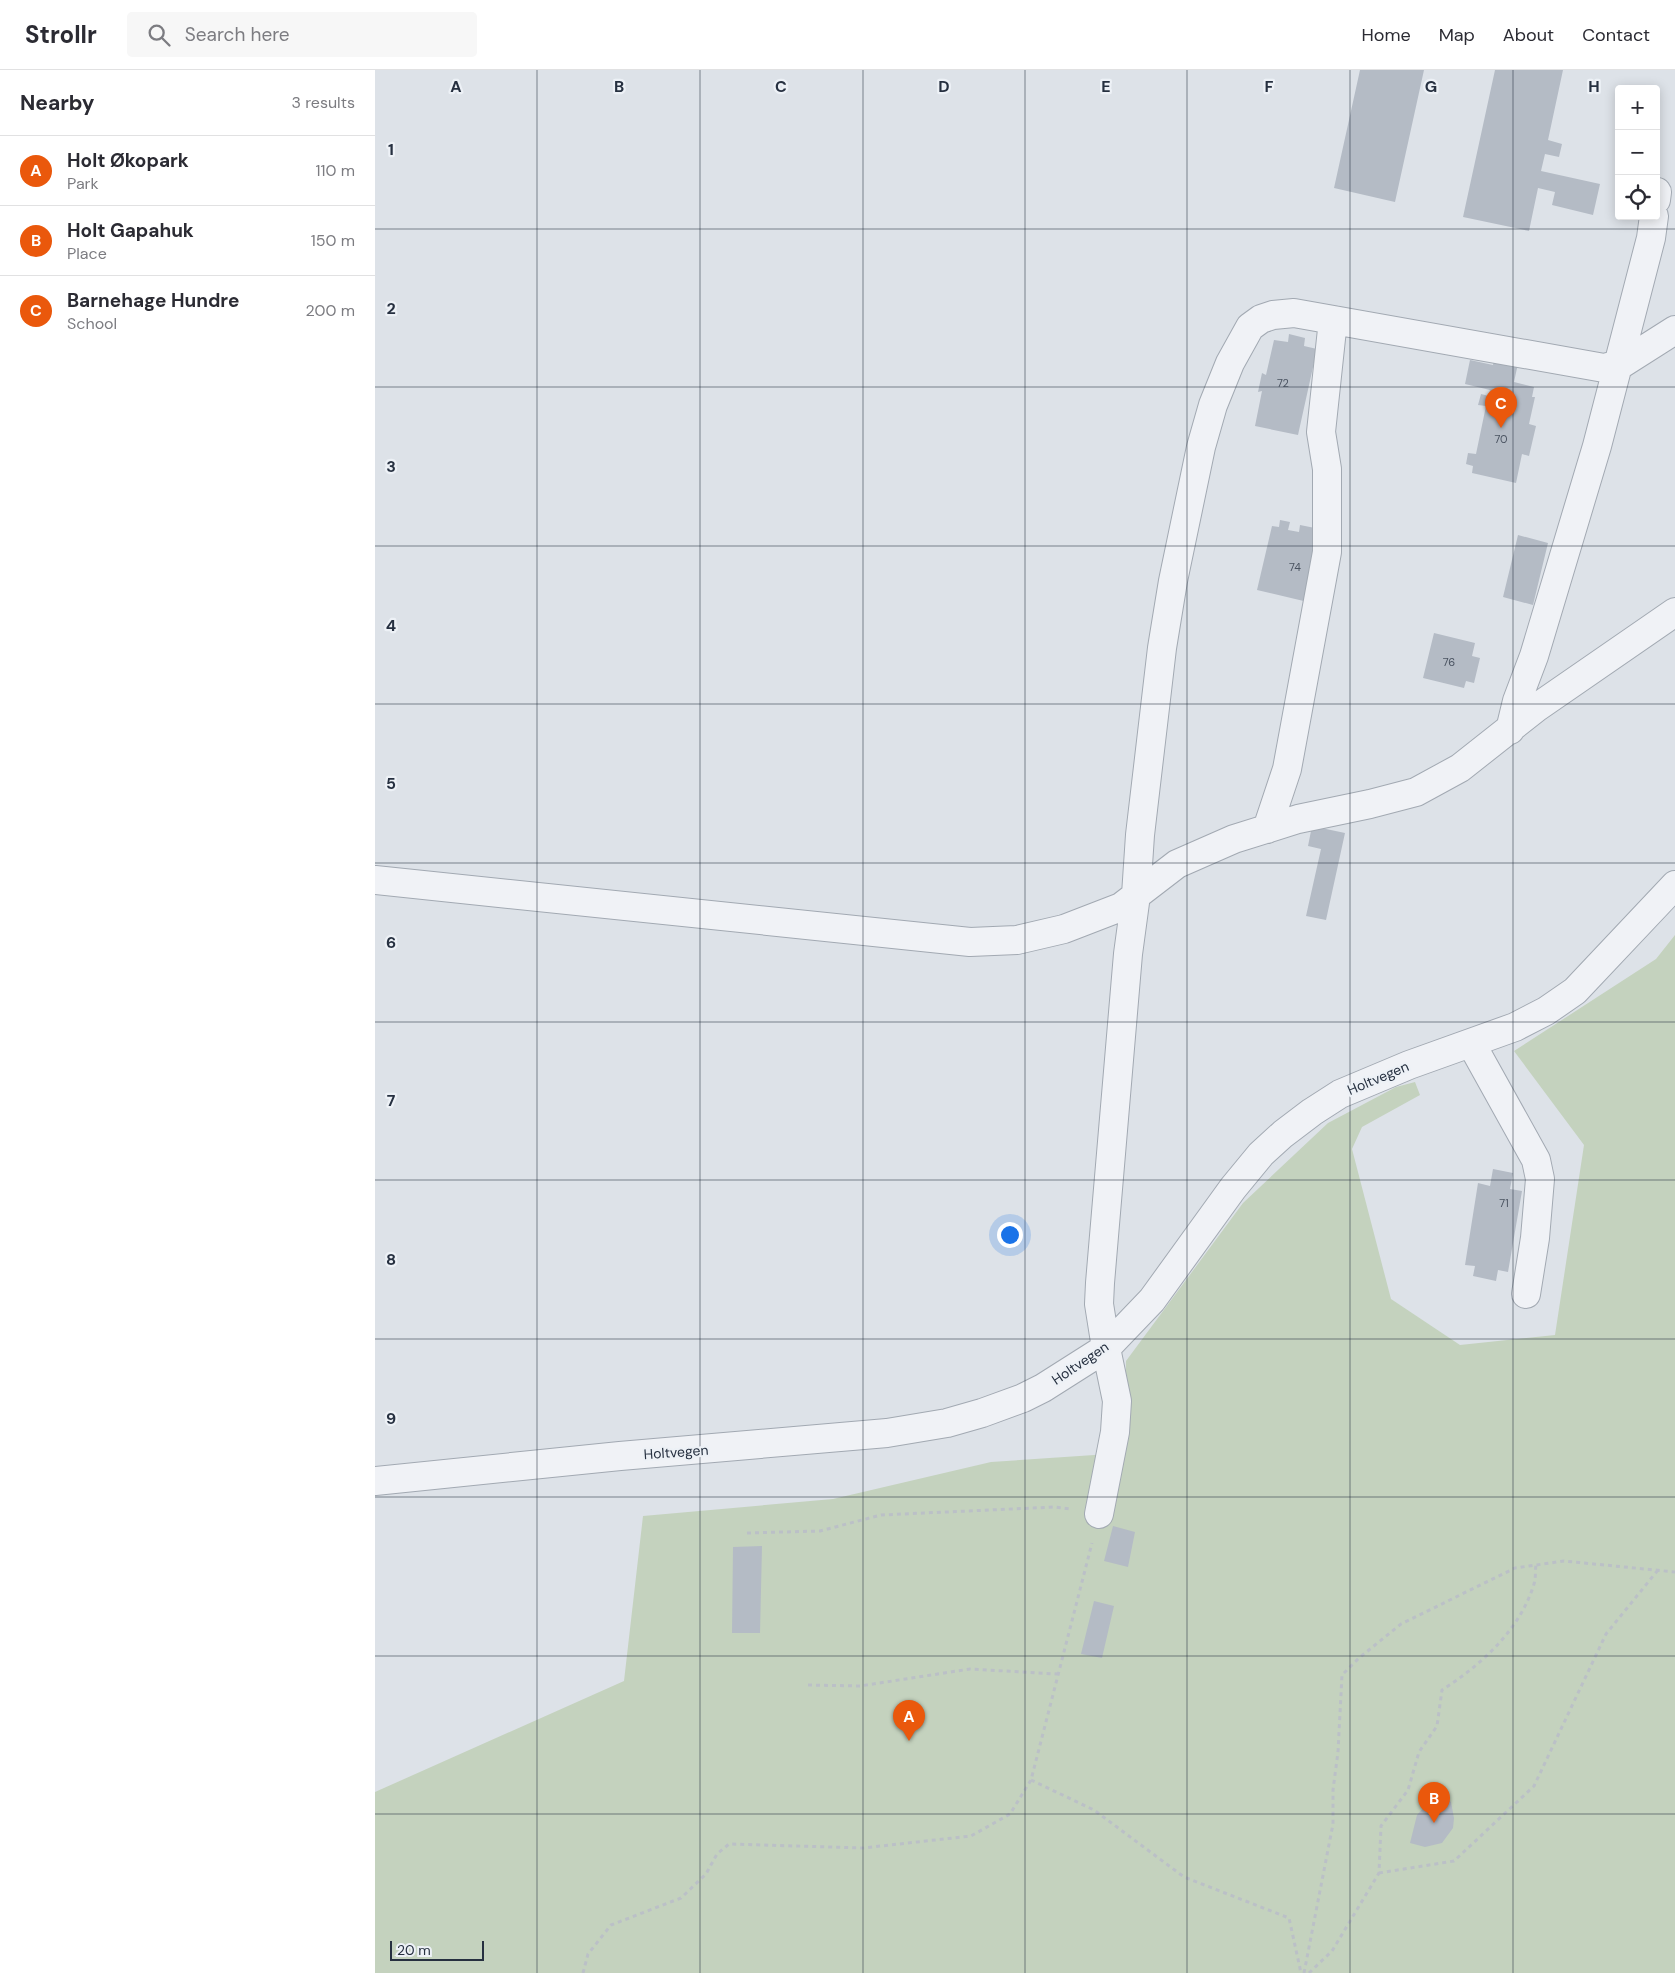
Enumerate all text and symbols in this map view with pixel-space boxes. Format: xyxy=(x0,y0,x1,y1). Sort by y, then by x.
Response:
search box xyxy=(127,12,477,57)
text: Strollr xyxy=(25,19,97,50)
icon: search xyxy=(145,21,173,49)
text: Search here xyxy=(185,22,290,47)
text: Home xyxy=(1361,23,1411,47)
text: Map xyxy=(1439,23,1475,47)
text: About xyxy=(1503,23,1554,47)
text: Contact xyxy=(1582,23,1650,47)
text: A xyxy=(450,76,462,97)
text: B xyxy=(614,76,624,97)
text: C xyxy=(775,76,787,97)
text: D xyxy=(938,76,950,97)
text: E xyxy=(1101,76,1111,97)
text: F xyxy=(1265,76,1274,97)
text: G xyxy=(1425,76,1437,97)
text: H xyxy=(1588,76,1600,97)
map controls xyxy=(1615,85,1660,220)
button: + xyxy=(1615,85,1660,130)
text: Nearby xyxy=(20,89,94,117)
text: 3 results xyxy=(292,92,355,113)
button: − xyxy=(1615,130,1660,175)
text: 1 xyxy=(388,139,394,160)
text: Holt Økopark xyxy=(67,148,189,173)
text: A xyxy=(30,160,42,181)
text: 110 m xyxy=(316,160,355,181)
text: Park xyxy=(67,173,99,194)
button: locate xyxy=(1615,175,1660,220)
text: Holt Gapahuk xyxy=(67,218,194,243)
text: B xyxy=(31,230,41,251)
text: 150 m xyxy=(311,230,355,251)
text: Place xyxy=(67,243,107,264)
text: Barnehage Hundre xyxy=(67,288,239,313)
text: 2 xyxy=(386,298,396,319)
text: C xyxy=(30,300,42,321)
text: 200 m xyxy=(306,300,355,321)
text: School xyxy=(67,313,117,334)
house number: 72 xyxy=(1277,376,1289,390)
pin: C xyxy=(1485,387,1517,428)
house number: 70 xyxy=(1494,432,1508,446)
text: 3 xyxy=(386,456,396,477)
house number: 74 xyxy=(1289,560,1301,574)
text: 4 xyxy=(386,615,396,636)
house number: 76 xyxy=(1443,655,1455,669)
text: 5 xyxy=(386,773,396,794)
text: 6 xyxy=(386,932,396,953)
street label: Holtvegen xyxy=(1345,1057,1411,1099)
text: 7 xyxy=(387,1090,396,1111)
house number: 71 xyxy=(1499,1196,1509,1210)
your location xyxy=(997,1222,1023,1248)
text: 8 xyxy=(386,1249,396,1270)
street label: Holtvegen xyxy=(1048,1337,1112,1389)
text: 9 xyxy=(386,1408,396,1429)
street label: Holtvegen xyxy=(643,1441,709,1463)
pin: A xyxy=(893,1700,925,1741)
pin: B xyxy=(1418,1782,1450,1823)
scale bar xyxy=(390,1938,484,1961)
text: 20 m xyxy=(397,1941,431,1959)

